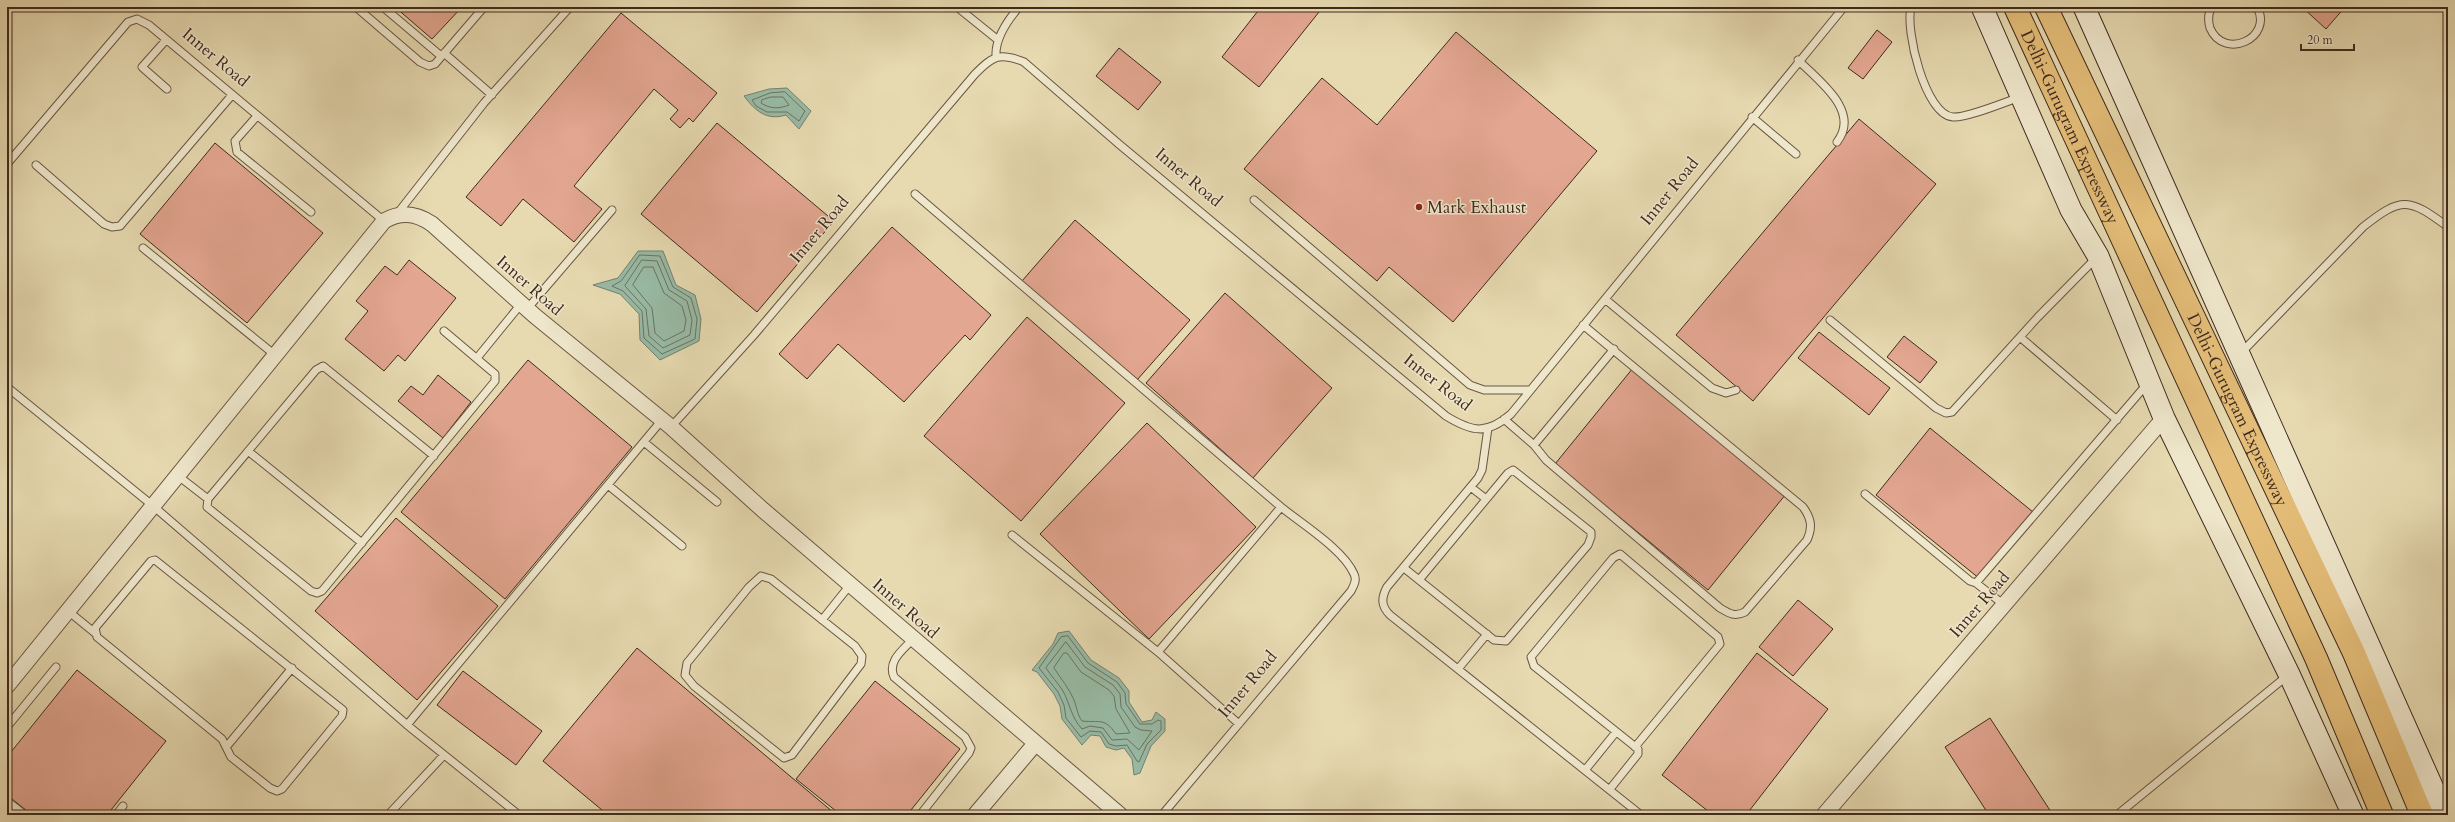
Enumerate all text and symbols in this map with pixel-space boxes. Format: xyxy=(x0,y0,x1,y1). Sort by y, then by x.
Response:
street label: Inner Road xyxy=(177,23,254,92)
street label: Delhi-Gurugram Expressway xyxy=(2015,26,2125,228)
scale bar xyxy=(2301,26,2354,52)
text: 20 m xyxy=(2307,32,2334,48)
street label: Inner Road xyxy=(1150,143,1227,212)
street label: Inner Road xyxy=(1635,153,1704,230)
street label: Inner Road xyxy=(785,191,854,268)
place label: Mark Exhaust xyxy=(1427,196,1527,219)
marker: Mark Exhaust xyxy=(1414,202,1424,212)
street label: Inner Road xyxy=(492,250,568,321)
street label: Delhi-Gurugram Expressway xyxy=(2182,309,2293,510)
street label: Inner Road xyxy=(1399,348,1477,416)
street label: Inner Road xyxy=(1944,566,2015,642)
street label: Inner Road xyxy=(868,573,944,644)
street label: Inner Road xyxy=(1213,646,1282,723)

